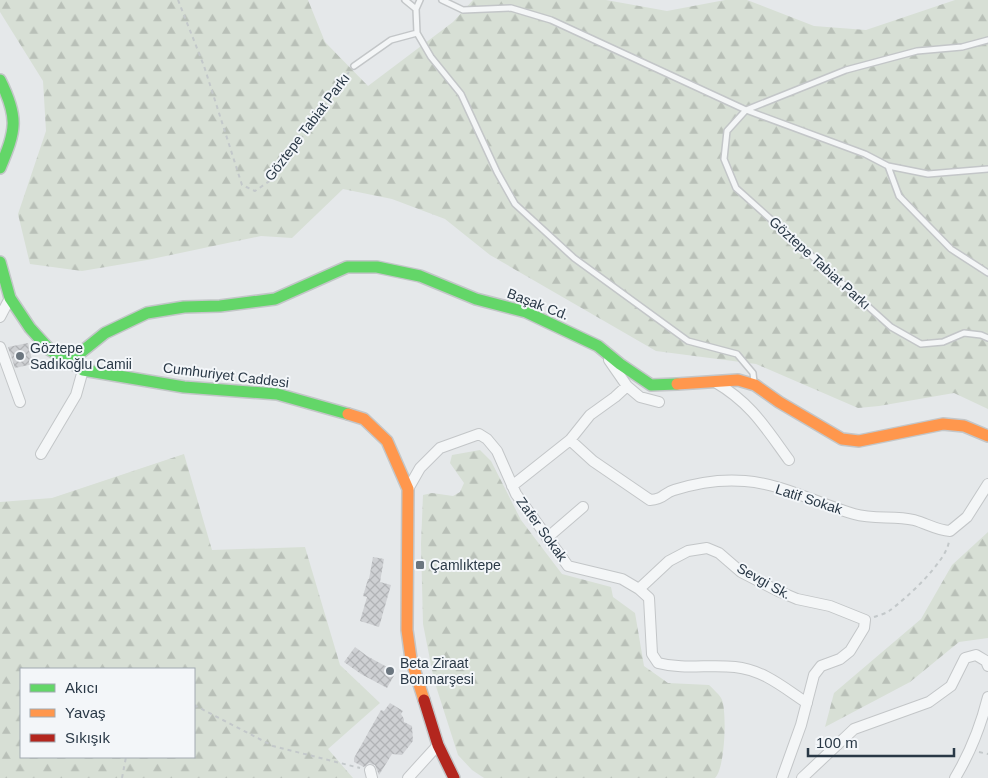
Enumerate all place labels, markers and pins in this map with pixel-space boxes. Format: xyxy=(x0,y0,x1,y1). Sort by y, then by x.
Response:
place label: Göztepe Sadıkoğlu Camii xyxy=(30,340,132,372)
marker: Göztepe Sadıkoğlu Camii xyxy=(14,350,26,362)
place label: Çamlıktepe xyxy=(430,557,501,573)
marker: Çamlıktepe xyxy=(414,559,426,571)
place label: Beta Ziraat Bonmarşesi xyxy=(400,655,474,687)
marker: Beta Ziraat Bonmarşesi xyxy=(384,665,396,677)

